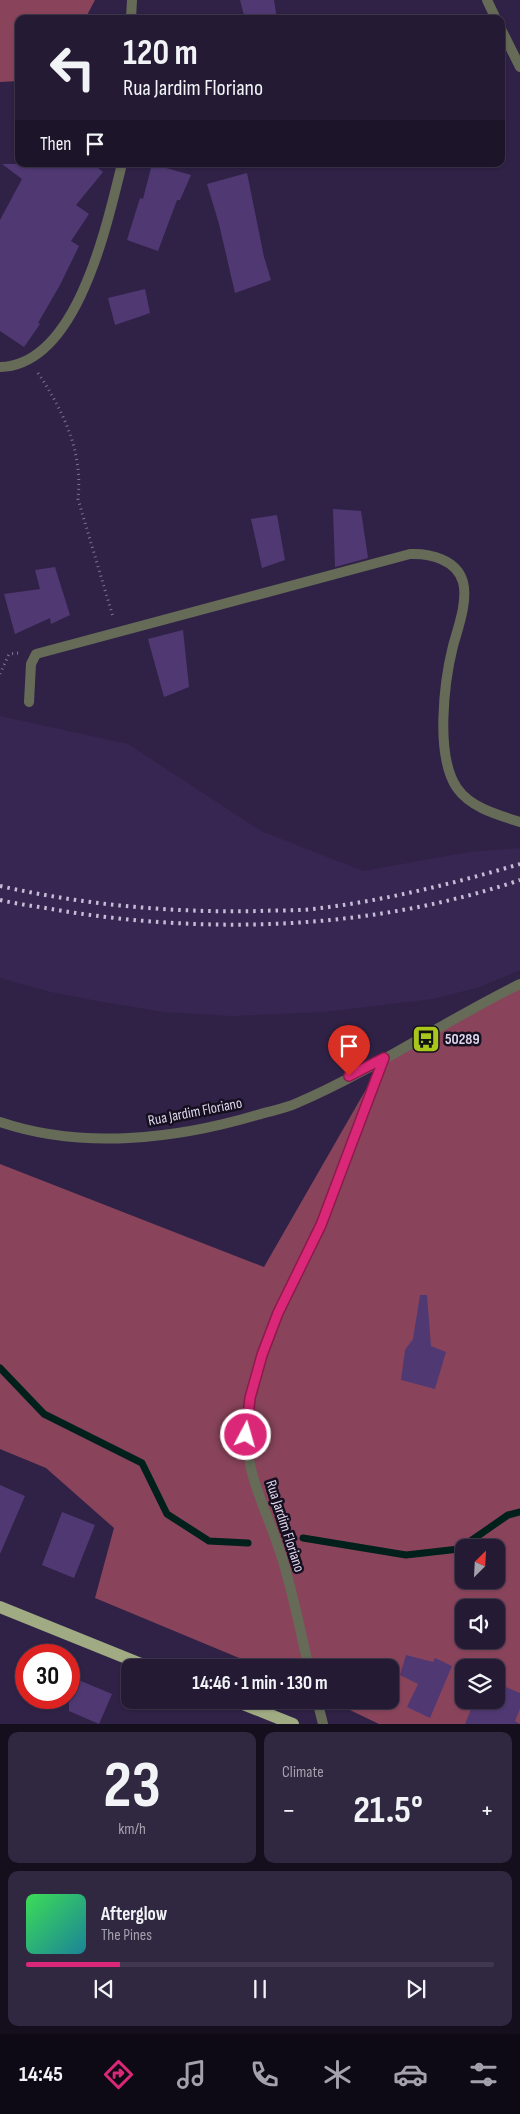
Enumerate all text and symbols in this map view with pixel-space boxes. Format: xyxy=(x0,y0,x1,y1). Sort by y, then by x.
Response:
text: 120 m xyxy=(123,32,198,75)
icon: left xyxy=(40,35,105,100)
text: Rua Jardim Floriano xyxy=(123,75,263,102)
icon: arrive xyxy=(81,130,109,158)
text: Then xyxy=(40,133,71,156)
bus stop icon: 50289 xyxy=(411,1024,441,1054)
pin xyxy=(328,1025,370,1076)
place label: 50289 xyxy=(445,1030,480,1049)
icon: arrive xyxy=(335,1032,363,1060)
street label: Rua Jardim Floriano xyxy=(146,1094,244,1130)
position arrow xyxy=(219,1408,271,1460)
street label: Rua Jardim Floriano xyxy=(261,1478,309,1574)
north arrow xyxy=(455,1539,505,1589)
map controls xyxy=(455,1539,505,1709)
button: sound xyxy=(455,1599,505,1649)
speed limit sign: 30 xyxy=(15,1644,80,1709)
button: layers xyxy=(455,1659,505,1709)
text: 14:46 · 1 min · 130 m xyxy=(192,1672,328,1695)
text: 23 xyxy=(103,1748,161,1826)
text: Climate xyxy=(282,1763,324,1782)
text: 21.5° xyxy=(353,1788,423,1833)
text: − xyxy=(282,1794,296,1827)
text: + xyxy=(480,1794,494,1827)
text: km/h xyxy=(118,1820,146,1839)
text: Afterglow xyxy=(101,1903,167,1926)
text: The Pines xyxy=(101,1926,152,1945)
icon: previous xyxy=(90,1975,118,2003)
icon: pause xyxy=(246,1975,274,2003)
icon: next xyxy=(402,1975,430,2003)
icon: directions xyxy=(101,2057,136,2092)
icon: music xyxy=(174,2057,209,2092)
icon: phone xyxy=(247,2057,282,2092)
icon: climate xyxy=(320,2057,355,2092)
icon: car xyxy=(393,2057,428,2092)
icon: filters xyxy=(466,2057,501,2092)
text: 14:45 xyxy=(19,2061,63,2088)

